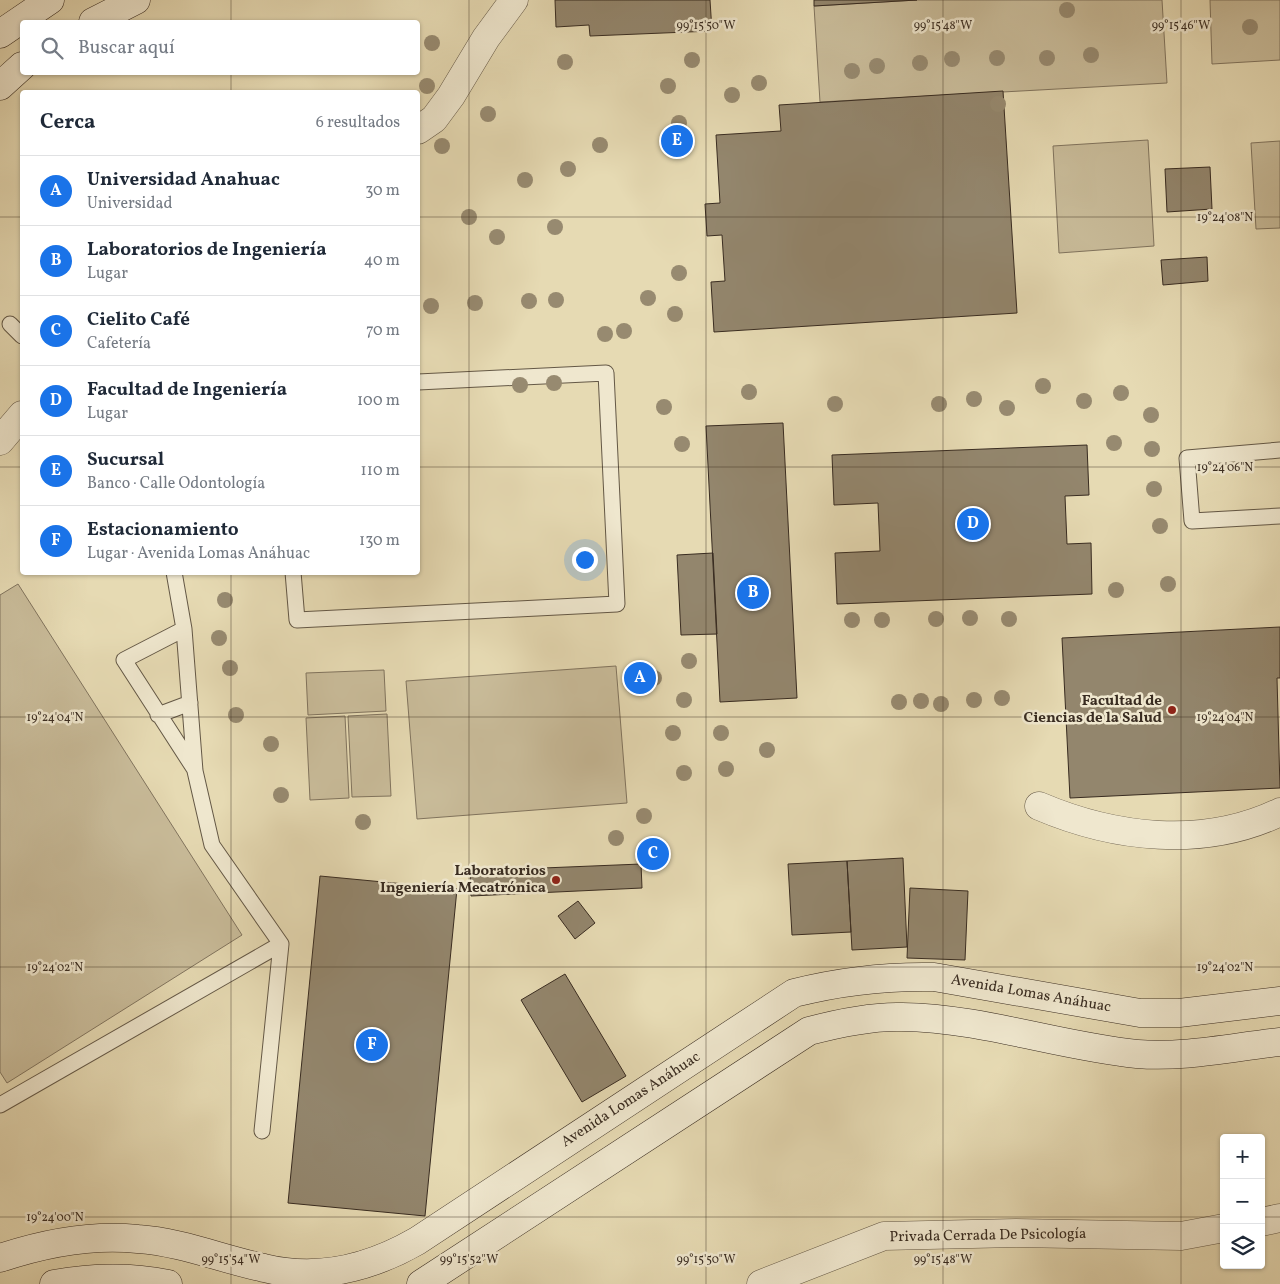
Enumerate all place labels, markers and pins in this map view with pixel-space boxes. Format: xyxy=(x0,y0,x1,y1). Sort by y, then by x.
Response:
pin: E xyxy=(661,122,693,160)
pin: D xyxy=(957,505,989,543)
pin: B xyxy=(737,574,769,612)
pin: A xyxy=(624,659,656,697)
place label: Facultad de Ciencias de la Salud xyxy=(1024,691,1162,729)
marker: Facultad de Ciencias de la Salud xyxy=(1166,704,1178,716)
pin: C xyxy=(637,835,669,873)
place label: Laboratorios Ingeniería Mecatrónica xyxy=(380,861,546,899)
marker: Laboratorios Ingeniería Mecatrónica xyxy=(550,874,562,886)
pin: F xyxy=(356,1026,388,1064)

